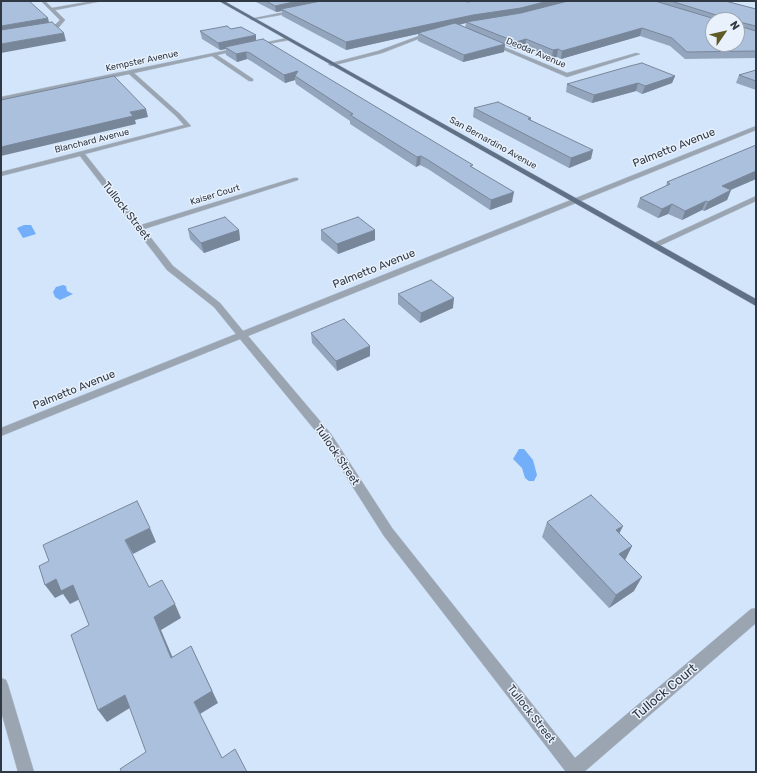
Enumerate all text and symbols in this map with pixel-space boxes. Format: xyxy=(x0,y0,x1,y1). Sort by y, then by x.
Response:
north arrow xyxy=(705,12,745,52)
text: N xyxy=(727,19,742,32)
street label: Deodar Avenue xyxy=(504,36,568,70)
street label: Kempster Avenue xyxy=(105,48,179,74)
street label: San Bernardino Avenue xyxy=(447,114,539,172)
street label: Palmetto Avenue xyxy=(631,125,717,171)
street label: Blanchard Avenue xyxy=(54,127,130,155)
street label: Tullock Street xyxy=(99,179,153,243)
street label: Kaiser Court xyxy=(189,182,241,208)
street label: Palmetto Avenue xyxy=(331,246,417,292)
street label: Palmetto Avenue xyxy=(31,367,117,413)
street label: Tullock Street xyxy=(312,422,362,488)
street label: Tullock Court xyxy=(630,661,700,723)
street label: Tullock Street xyxy=(504,682,558,746)

